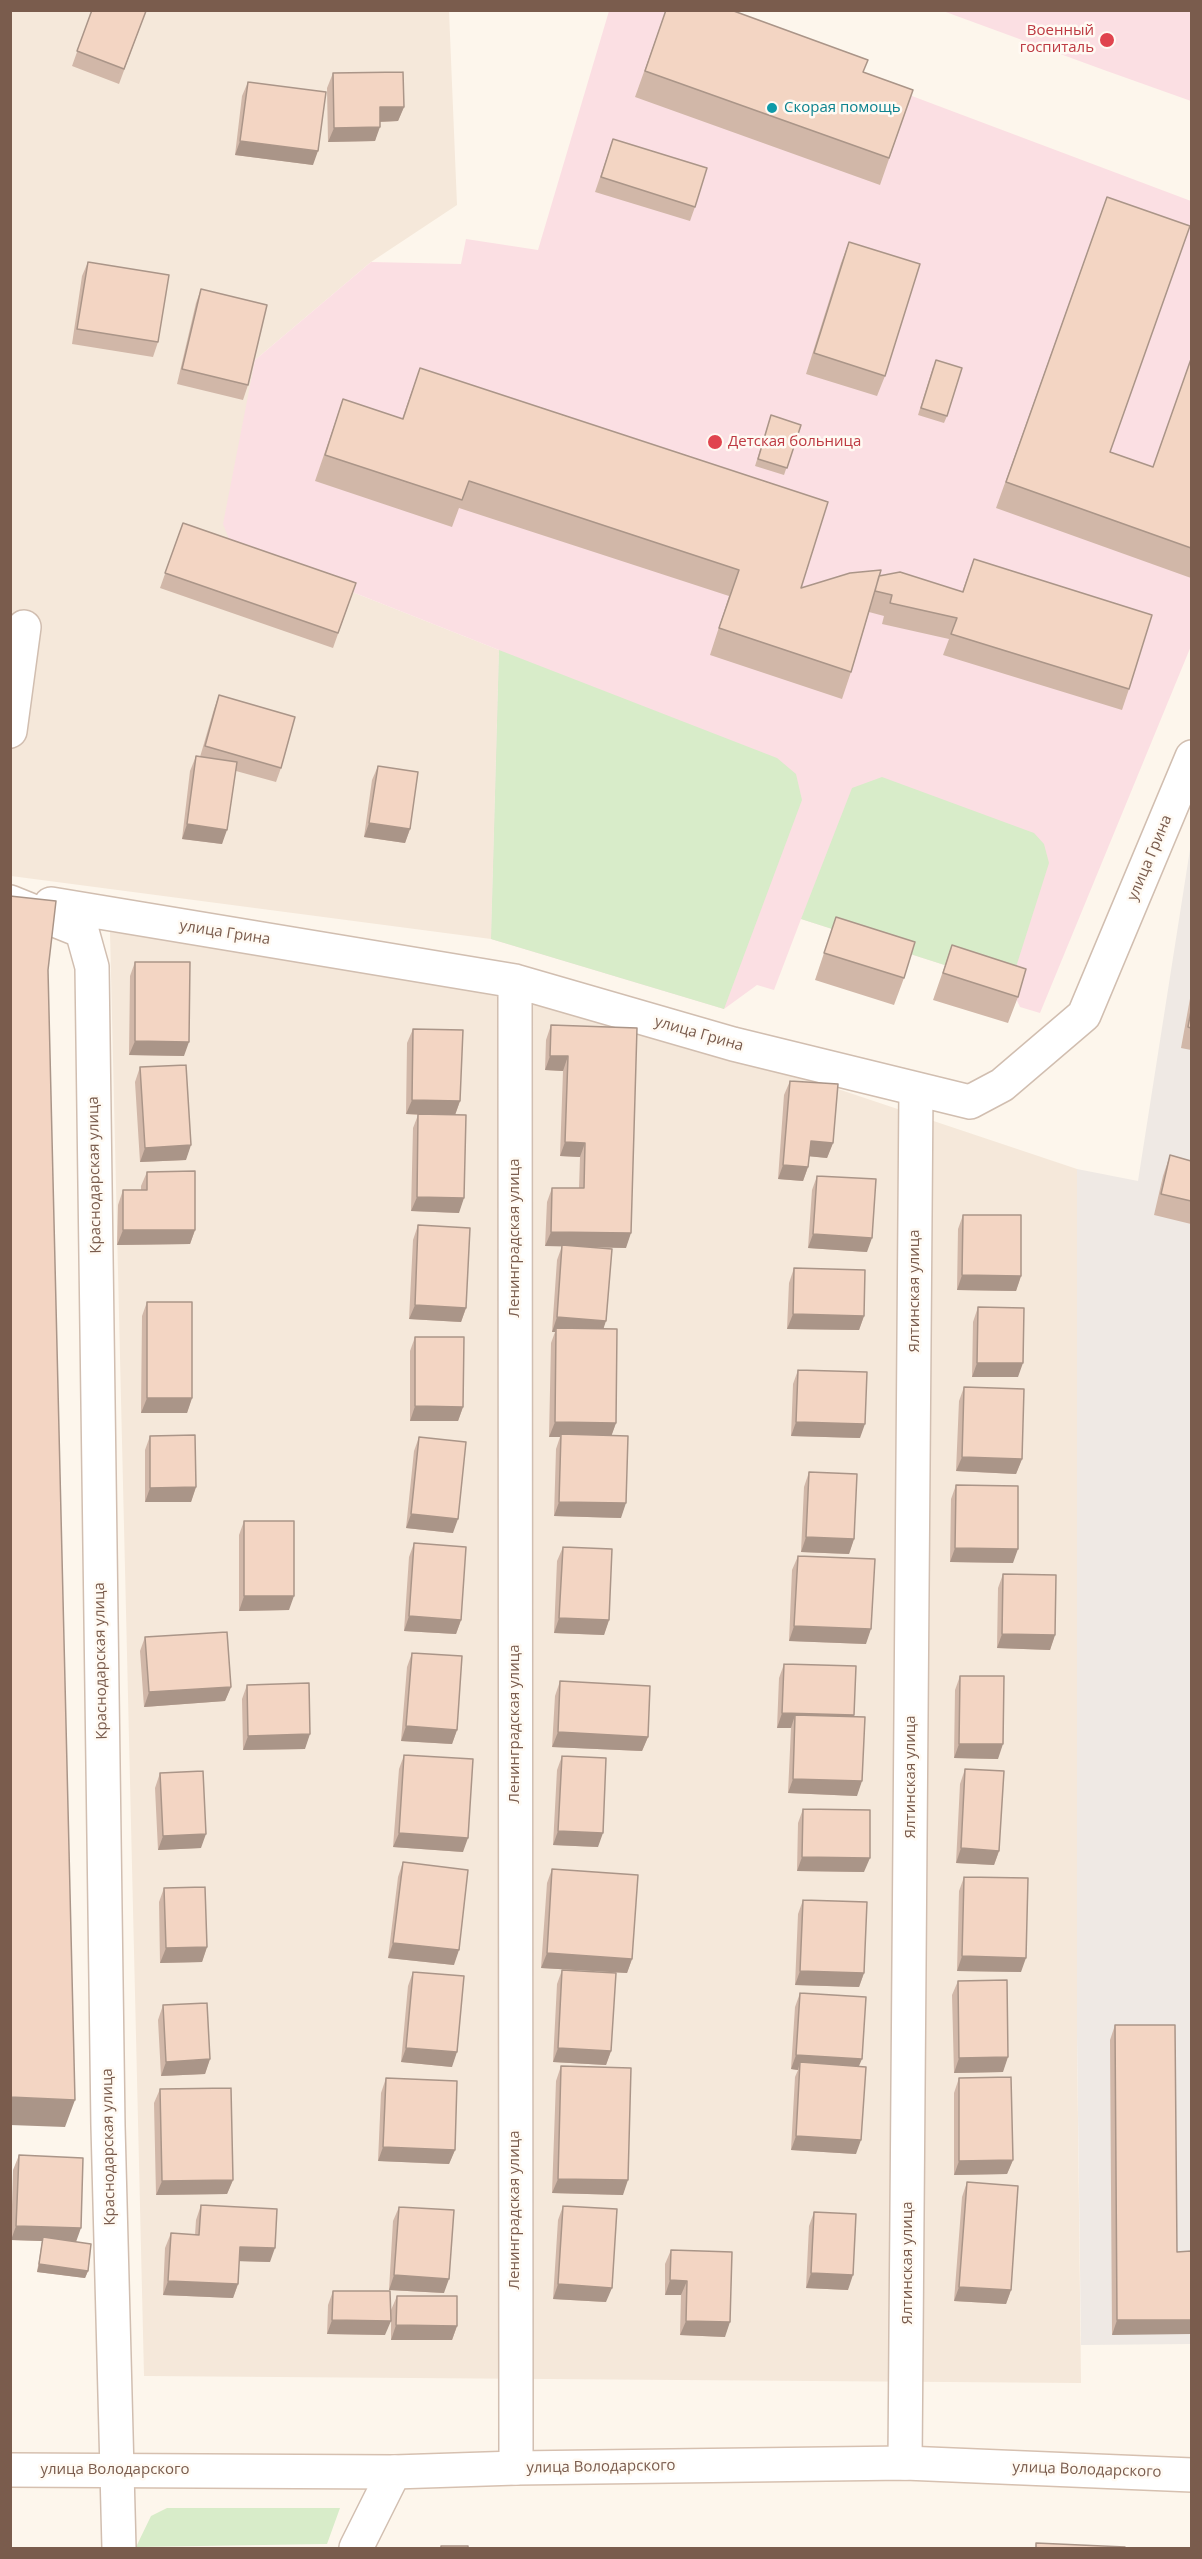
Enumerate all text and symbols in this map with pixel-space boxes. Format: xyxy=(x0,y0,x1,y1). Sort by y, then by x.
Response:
place label: Военный госпиталь xyxy=(1020,22,1094,57)
marker: Военный госпиталь xyxy=(1098,31,1116,49)
place label: Скорая помощь xyxy=(784,99,901,117)
marker: Скорая помощь xyxy=(765,101,779,115)
marker: Детская больница xyxy=(706,433,724,451)
place label: Детская больница xyxy=(728,433,861,451)
street label: улица Грина xyxy=(1124,812,1176,904)
street label: улица Грина xyxy=(178,917,272,949)
street label: улица Грина xyxy=(652,1013,746,1055)
street label: Краснодарская улица xyxy=(85,1096,105,1254)
street label: Ленинградская улица xyxy=(506,1159,524,1317)
street label: Ялтинская улица xyxy=(906,1230,924,1352)
street label: Краснодарская улица xyxy=(91,1582,111,1740)
street label: Ленинградская улица xyxy=(506,1645,524,1803)
street label: Ялтинская улица xyxy=(902,1716,920,1838)
street label: Краснодарская улица xyxy=(99,2068,119,2226)
street label: Ленинградская улица xyxy=(506,2131,524,2289)
street label: Ялтинская улица xyxy=(899,2202,917,2324)
street label: улица Володарского xyxy=(526,2457,676,2477)
street label: улица Володарского xyxy=(1012,2458,1162,2482)
street label: улица Володарского xyxy=(40,2461,190,2479)

